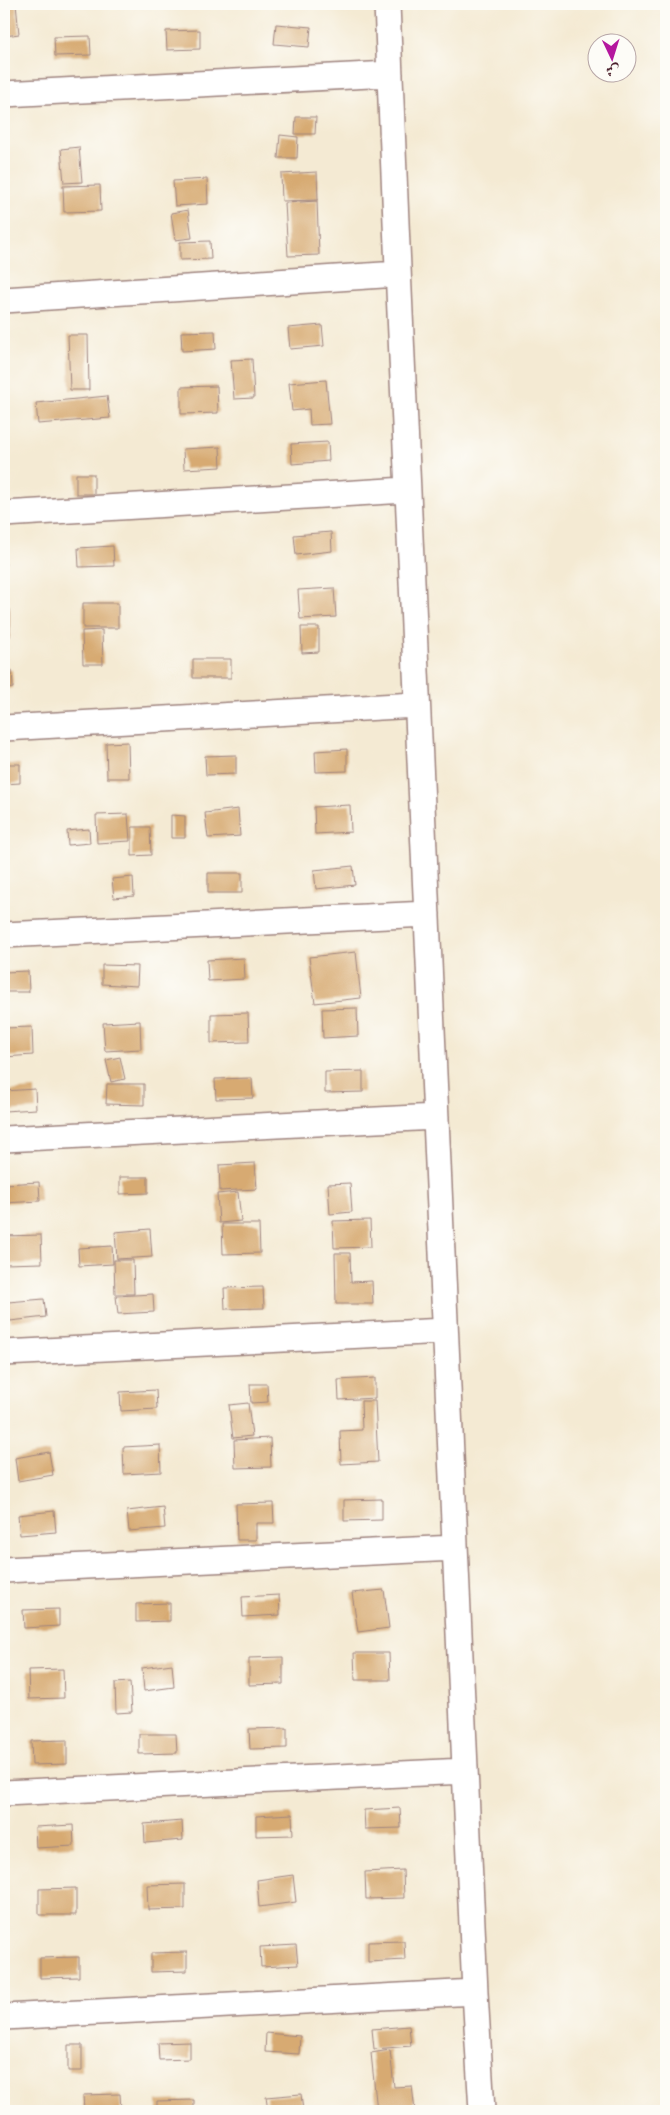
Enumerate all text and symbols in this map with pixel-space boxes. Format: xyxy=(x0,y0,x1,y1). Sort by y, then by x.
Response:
north arrow xyxy=(588,32,638,82)
text: ش xyxy=(605,62,620,79)

